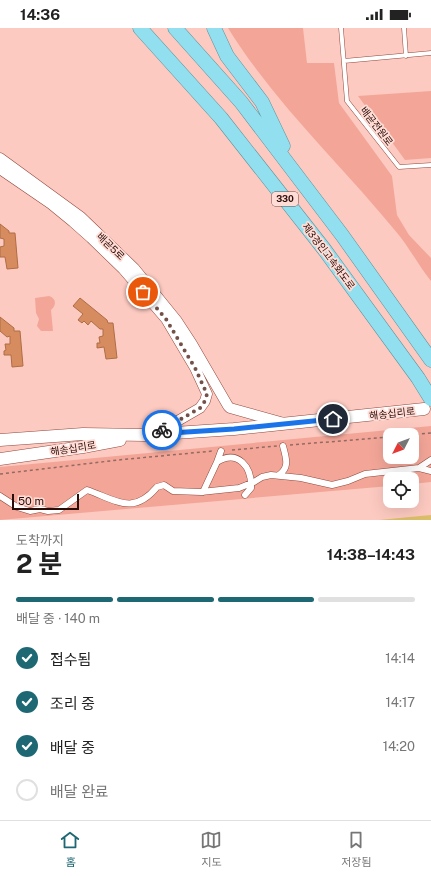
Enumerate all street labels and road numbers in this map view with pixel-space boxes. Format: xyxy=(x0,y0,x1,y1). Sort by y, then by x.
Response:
street label: 배곧전원로 xyxy=(358,104,396,148)
road number: 330 xyxy=(272,192,298,206)
street label: 제3경인고속화도로 xyxy=(300,220,358,292)
street label: 배곧5로 xyxy=(95,230,127,262)
street label: 해송십리로 xyxy=(368,405,416,421)
street label: 해송십리로 xyxy=(49,438,97,458)

